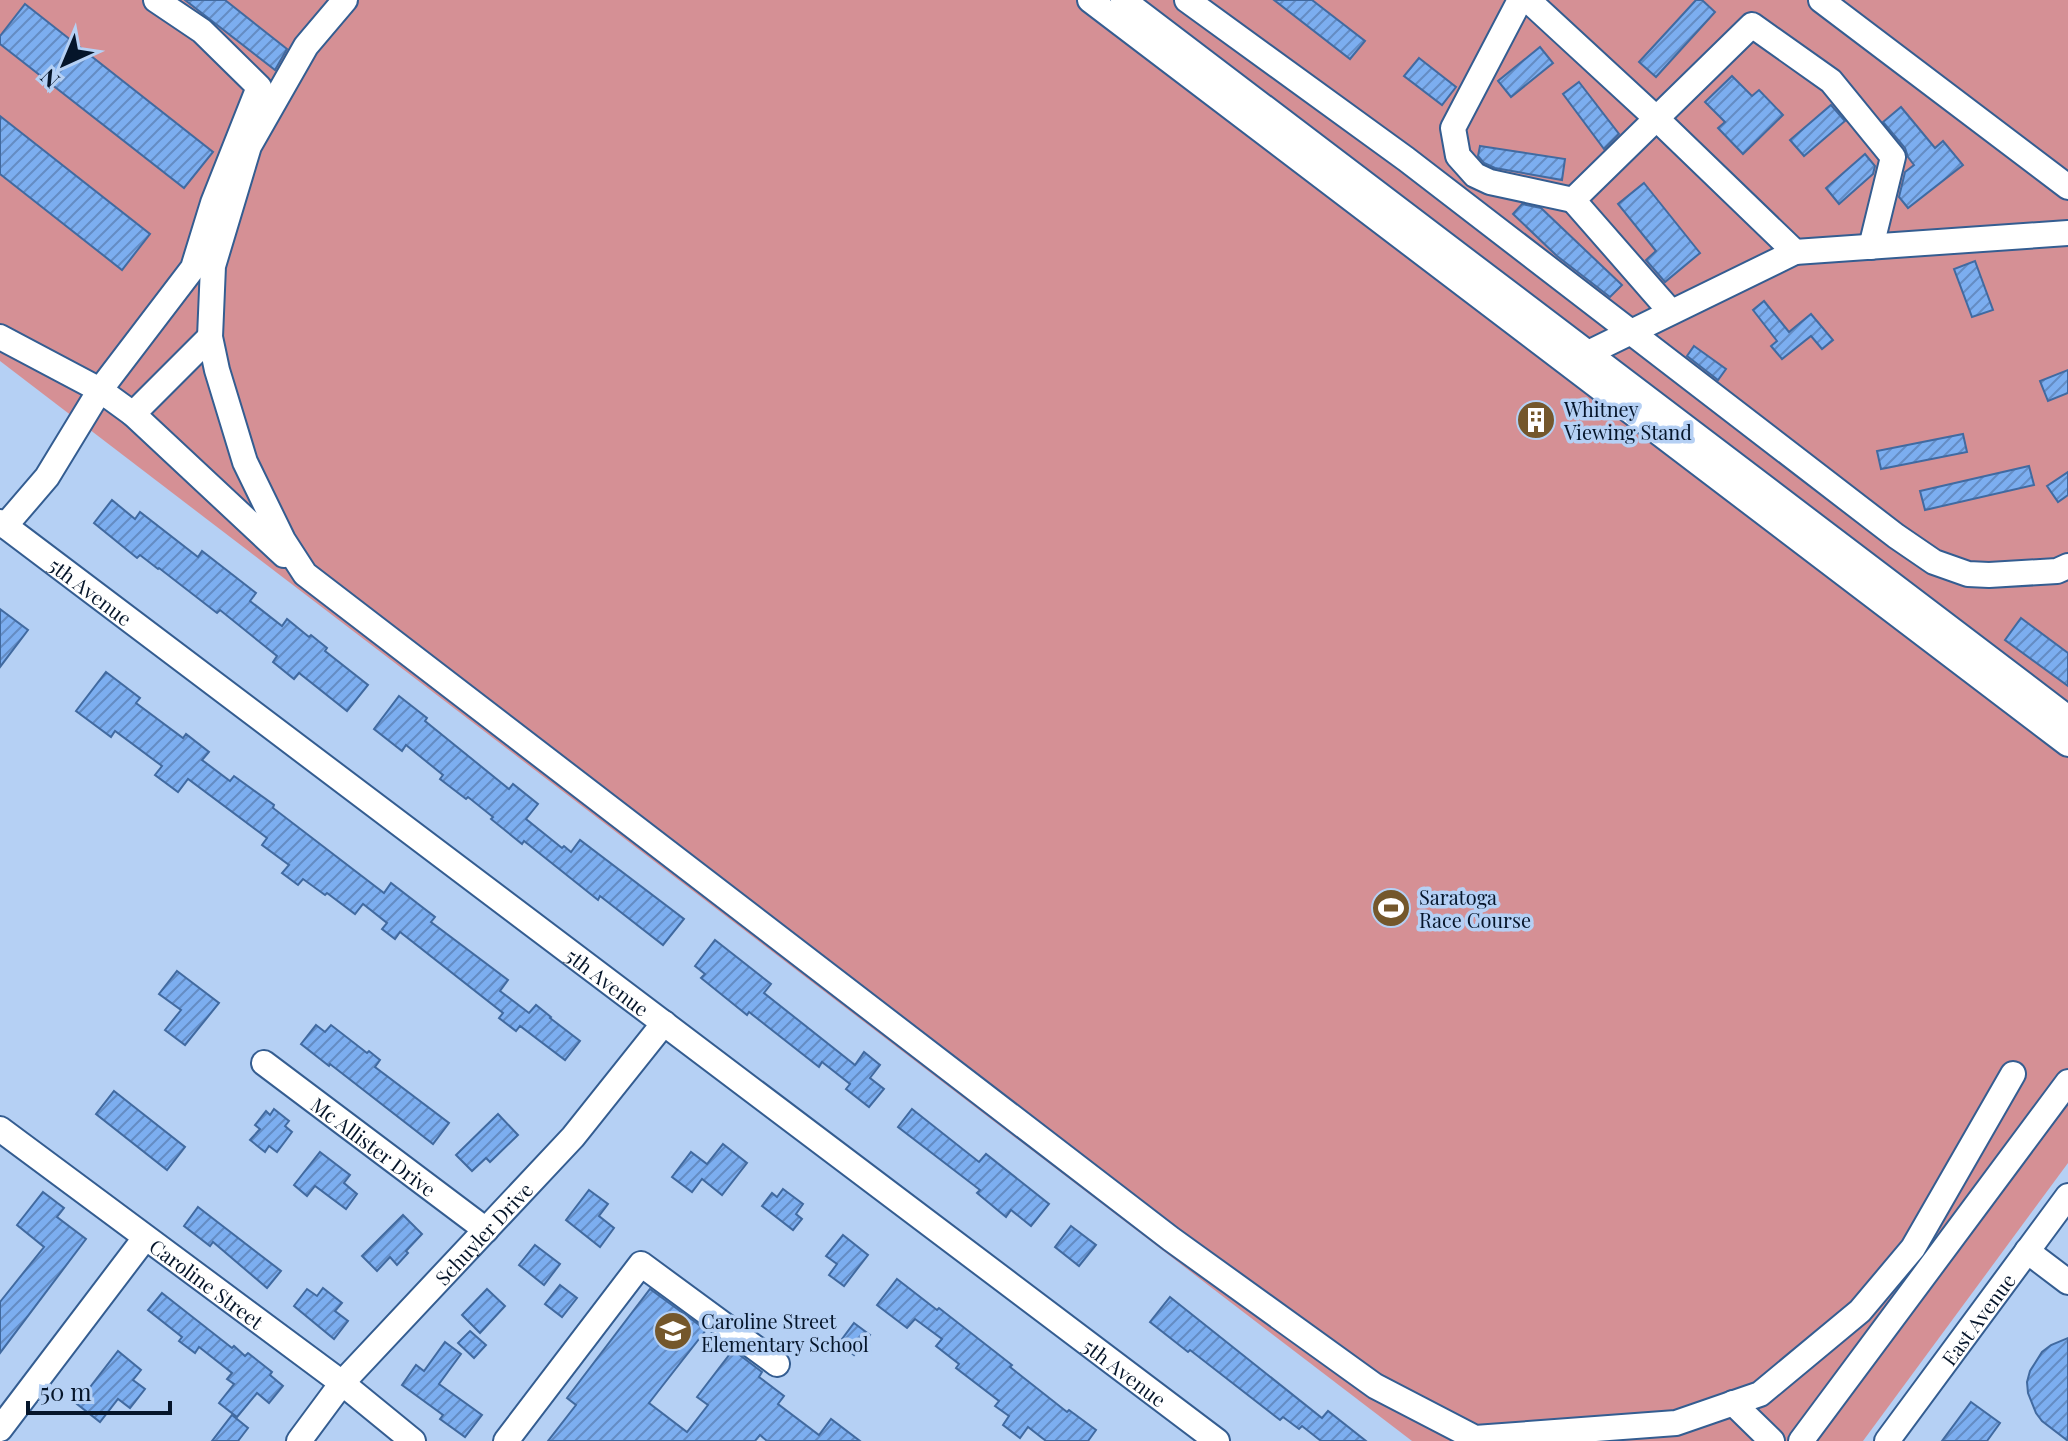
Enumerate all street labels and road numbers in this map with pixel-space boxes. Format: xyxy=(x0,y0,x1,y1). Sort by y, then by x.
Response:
street label: 5th Avenue xyxy=(44,551,138,631)
street label: 5th Avenue xyxy=(561,941,655,1021)
street label: Mc Allister Drive xyxy=(306,1090,442,1202)
street label: Schuyler Drive xyxy=(428,1176,538,1290)
street label: Caroline Street xyxy=(145,1232,270,1335)
street label: East Avenue xyxy=(1934,1267,2020,1370)
street label: 5th Avenue xyxy=(1078,1332,1172,1412)

